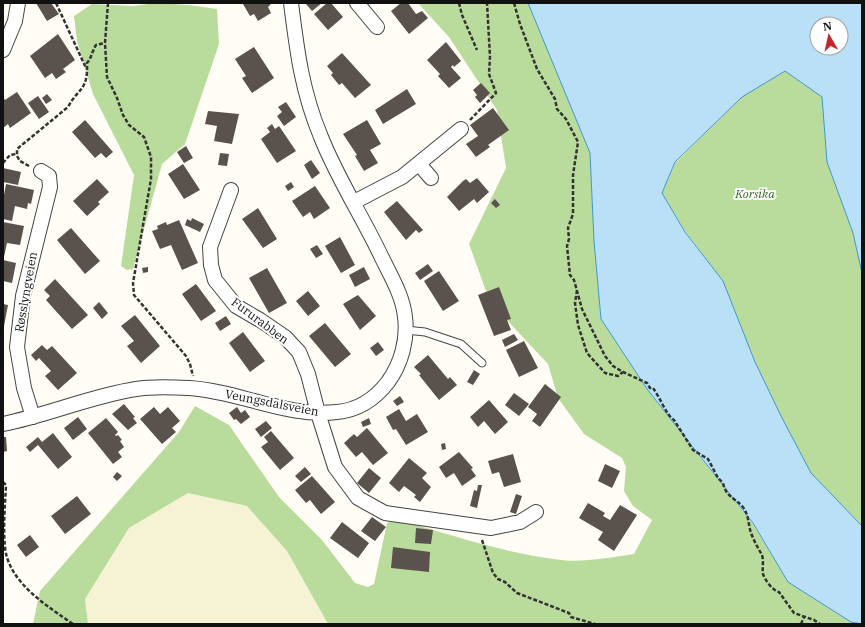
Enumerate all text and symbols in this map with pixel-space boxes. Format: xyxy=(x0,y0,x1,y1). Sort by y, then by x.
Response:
north arrow xyxy=(809,16,849,56)
text: N xyxy=(822,18,833,34)
park label: Korsika xyxy=(734,186,775,201)
street label: Røsslyngveien xyxy=(11,250,40,333)
street label: Fururabben xyxy=(229,294,292,347)
street label: Veungsdalsveien xyxy=(224,386,320,419)

